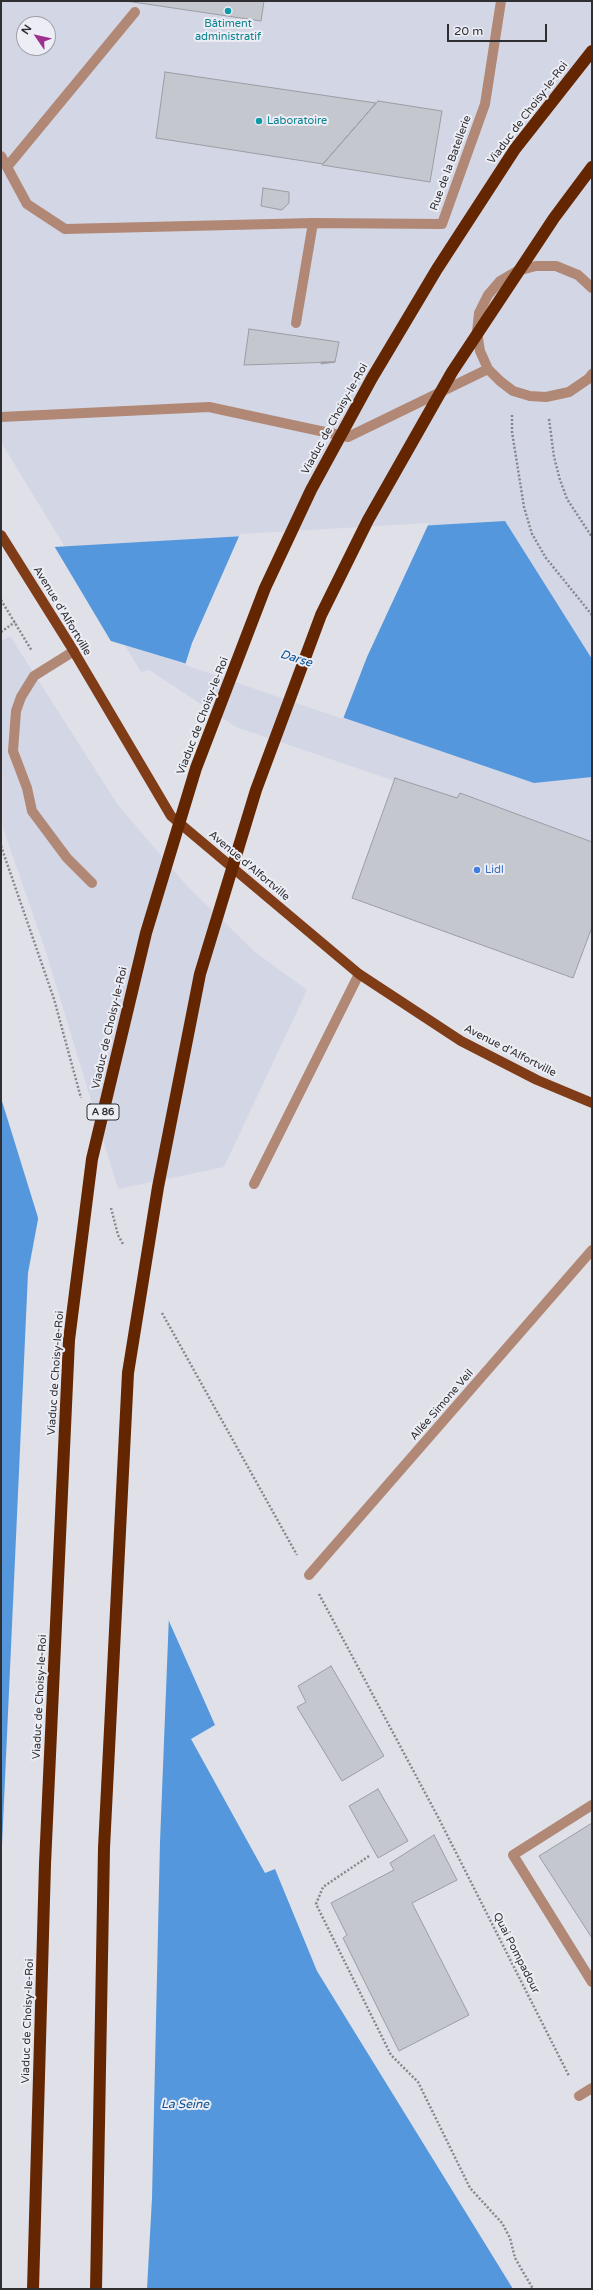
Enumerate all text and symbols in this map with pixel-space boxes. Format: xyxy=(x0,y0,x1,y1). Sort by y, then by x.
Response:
marker: Bâtiment administratif xyxy=(223,6,233,16)
north arrow xyxy=(16,16,56,56)
scale bar xyxy=(449,16,549,42)
place label: Bâtiment administratif xyxy=(195,17,261,43)
text: N xyxy=(19,22,34,37)
text: 20 m xyxy=(454,24,483,38)
street label: Viaduc de Choisy-le-Roi xyxy=(485,59,571,167)
place label: Laboratoire xyxy=(267,114,327,128)
street label: Rue de la Batellerie xyxy=(428,114,474,212)
marker: Laboratoire xyxy=(254,116,264,126)
street label: Viaduc de Choisy-le-Roi xyxy=(299,361,371,477)
street label: Avenue d'Alfortville xyxy=(30,564,94,658)
water label: Darse xyxy=(278,647,314,671)
street label: Viaduc de Choisy-le-Roi xyxy=(174,655,232,777)
street label: Avenue d'Alfortville xyxy=(206,828,292,904)
place label: Lidl xyxy=(485,863,504,877)
marker: Lidl xyxy=(472,865,482,875)
street label: Viaduc de Choisy-le-Roi xyxy=(90,966,130,1090)
street label: Avenue d'Alfortville xyxy=(462,1022,558,1080)
road number: A 86 xyxy=(87,1104,119,1120)
street label: Viaduc de Choisy-le-Roi xyxy=(45,1310,67,1436)
street label: Allée Simone Veil xyxy=(408,1367,476,1443)
street label: Viaduc de Choisy-le-Roi xyxy=(30,1634,50,1760)
street label: Quai Pompadour xyxy=(490,1910,542,1996)
street label: Viaduc de Choisy-le-Roi xyxy=(19,1958,37,2084)
water label: La Seine xyxy=(161,2098,209,2112)

